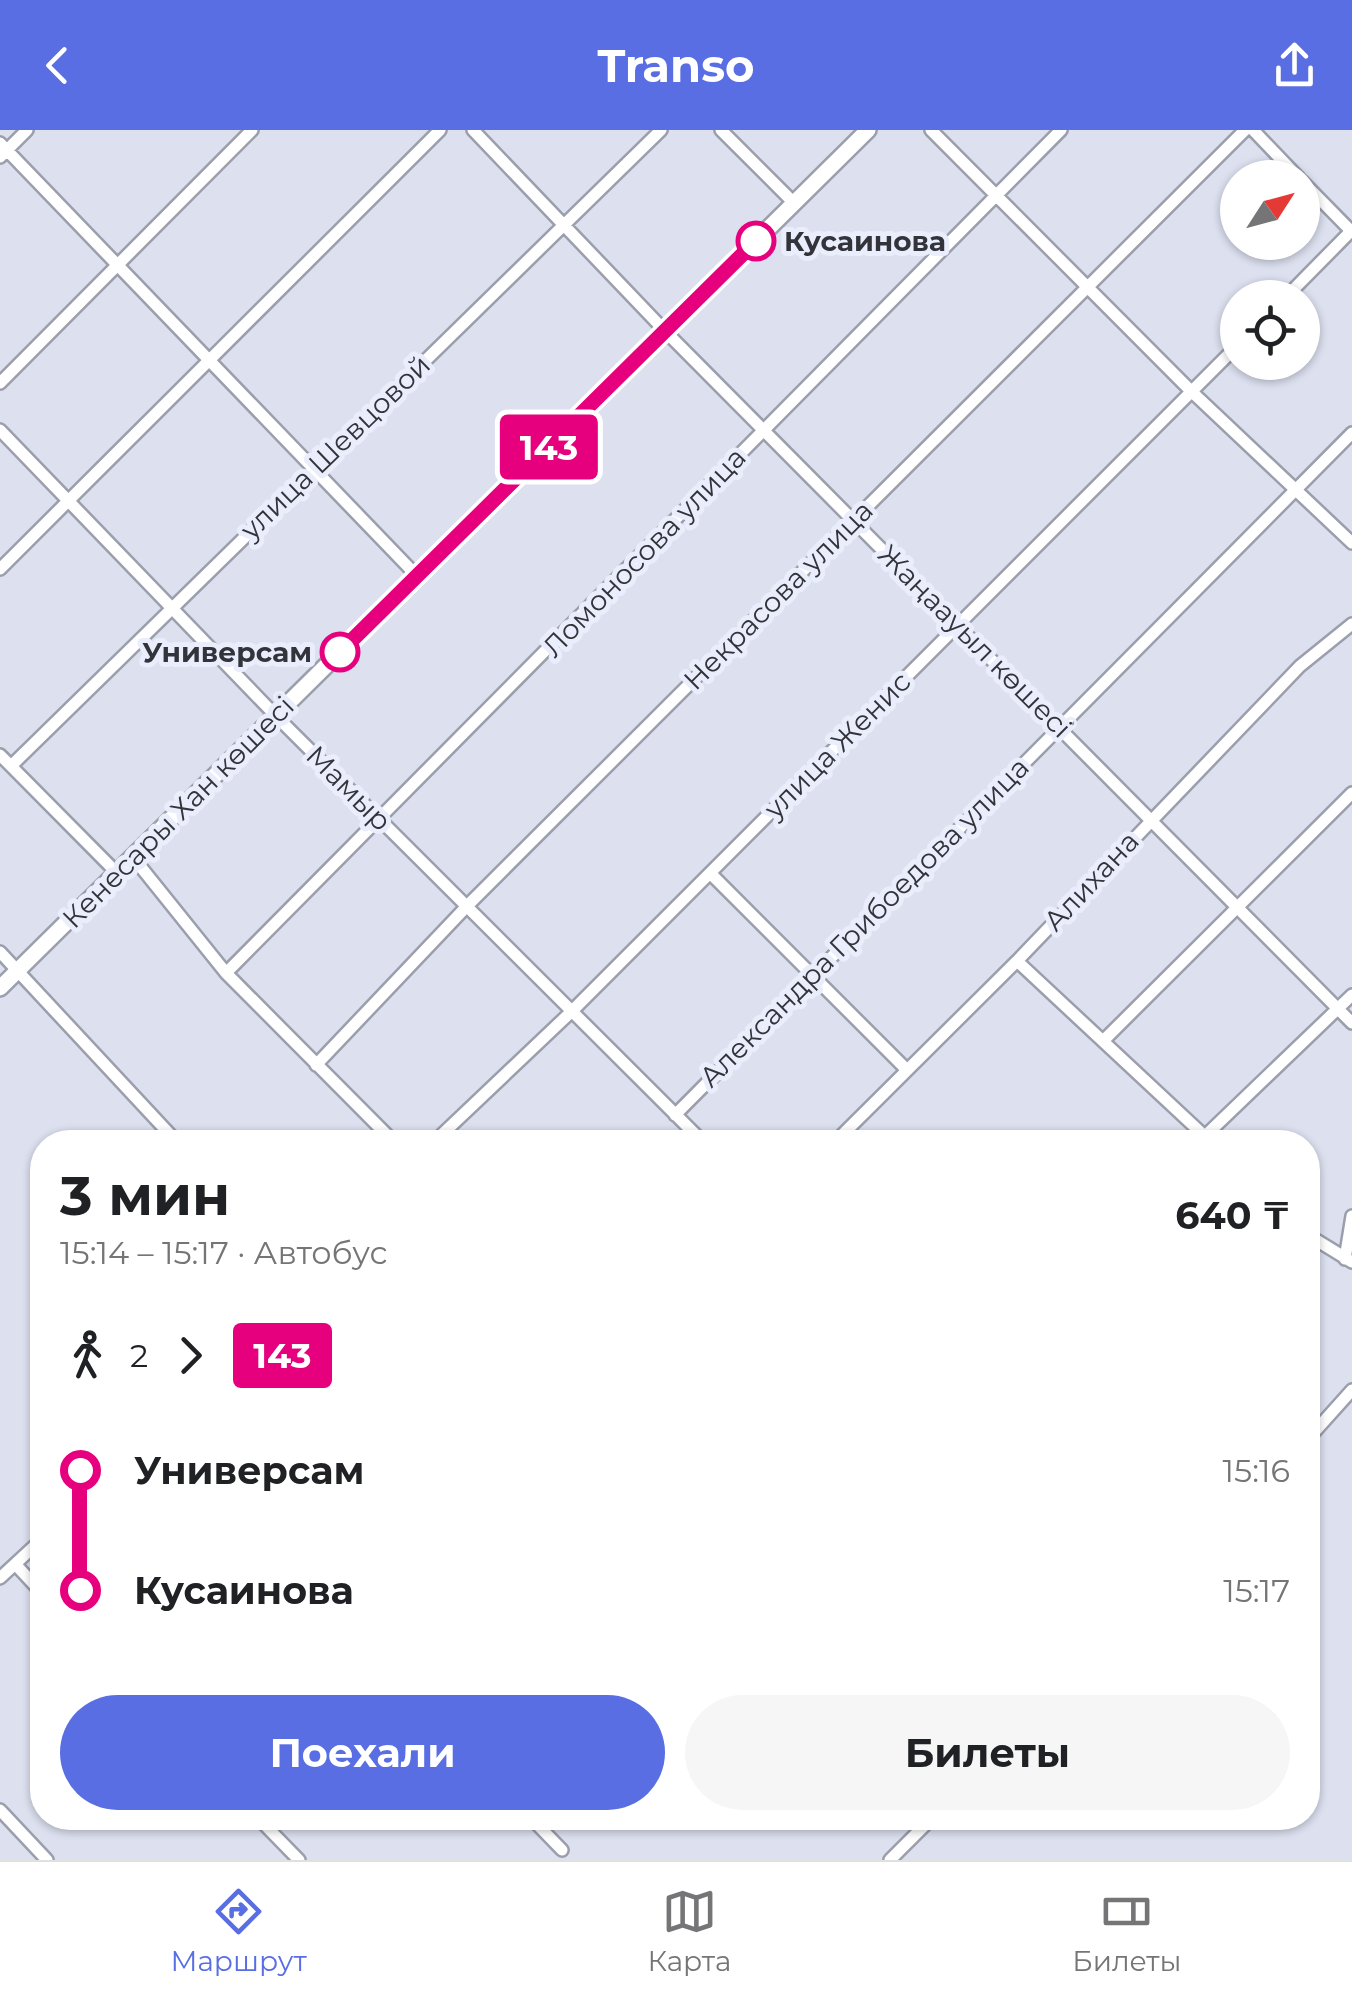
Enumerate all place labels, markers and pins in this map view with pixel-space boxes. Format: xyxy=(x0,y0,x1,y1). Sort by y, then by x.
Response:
marker: Кусаинова xyxy=(737,222,775,260)
place label: Кусаинова xyxy=(784,224,946,258)
marker: Универсам xyxy=(321,633,359,671)
place label: Универсам xyxy=(142,635,312,669)

